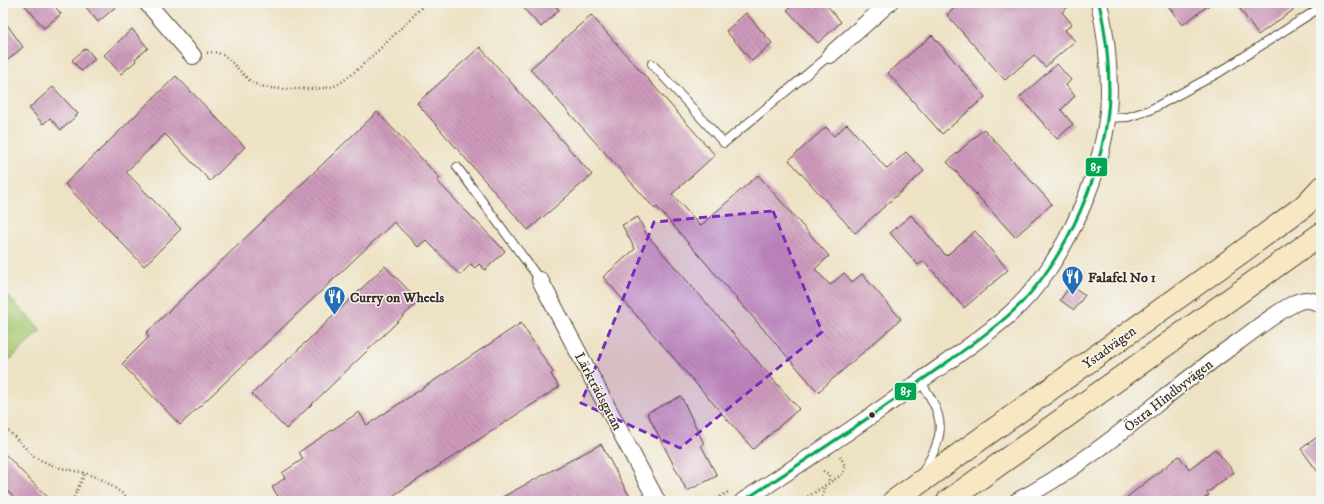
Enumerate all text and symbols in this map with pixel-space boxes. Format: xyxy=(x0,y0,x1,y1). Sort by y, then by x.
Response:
line badge: 85 xyxy=(1085,157,1108,177)
text: 85 xyxy=(1091,161,1102,175)
restaurant icon: Falafel No 1 xyxy=(1060,264,1086,297)
place label: Falafel No 1 xyxy=(1088,269,1156,287)
restaurant icon: Curry on Wheels xyxy=(322,284,348,317)
place label: Curry on Wheels xyxy=(350,289,445,307)
street label: Ystadvägen xyxy=(1079,322,1141,373)
street label: Lärkträdsgatan xyxy=(570,349,627,434)
street label: Östra Hindbyvägen xyxy=(1120,355,1217,436)
line badge: 85 xyxy=(894,382,917,401)
text: 85 xyxy=(901,385,912,399)
unlabelled marker xyxy=(867,410,877,420)

